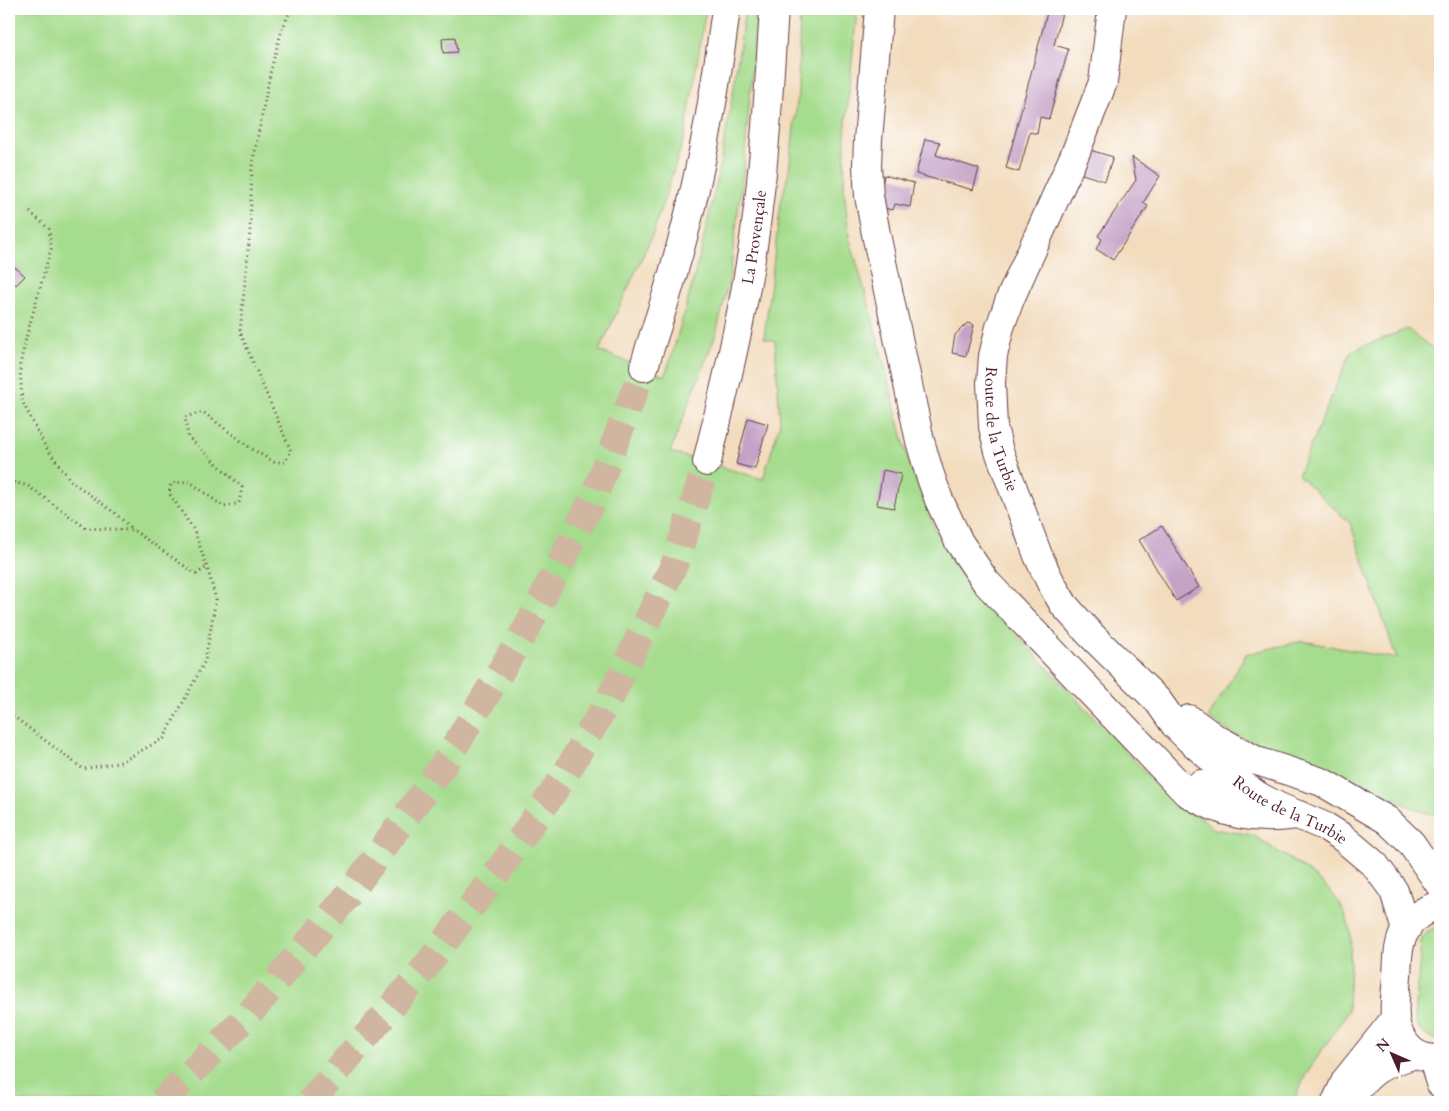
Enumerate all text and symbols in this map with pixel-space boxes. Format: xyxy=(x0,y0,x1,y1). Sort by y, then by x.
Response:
street label: La Provençale xyxy=(737,189,772,286)
street label: Route de la Turbie xyxy=(979,366,1023,495)
street label: Route de la Turbie xyxy=(1228,771,1352,849)
north arrow xyxy=(1366,1028,1416,1078)
text: N xyxy=(1372,1034,1394,1056)

